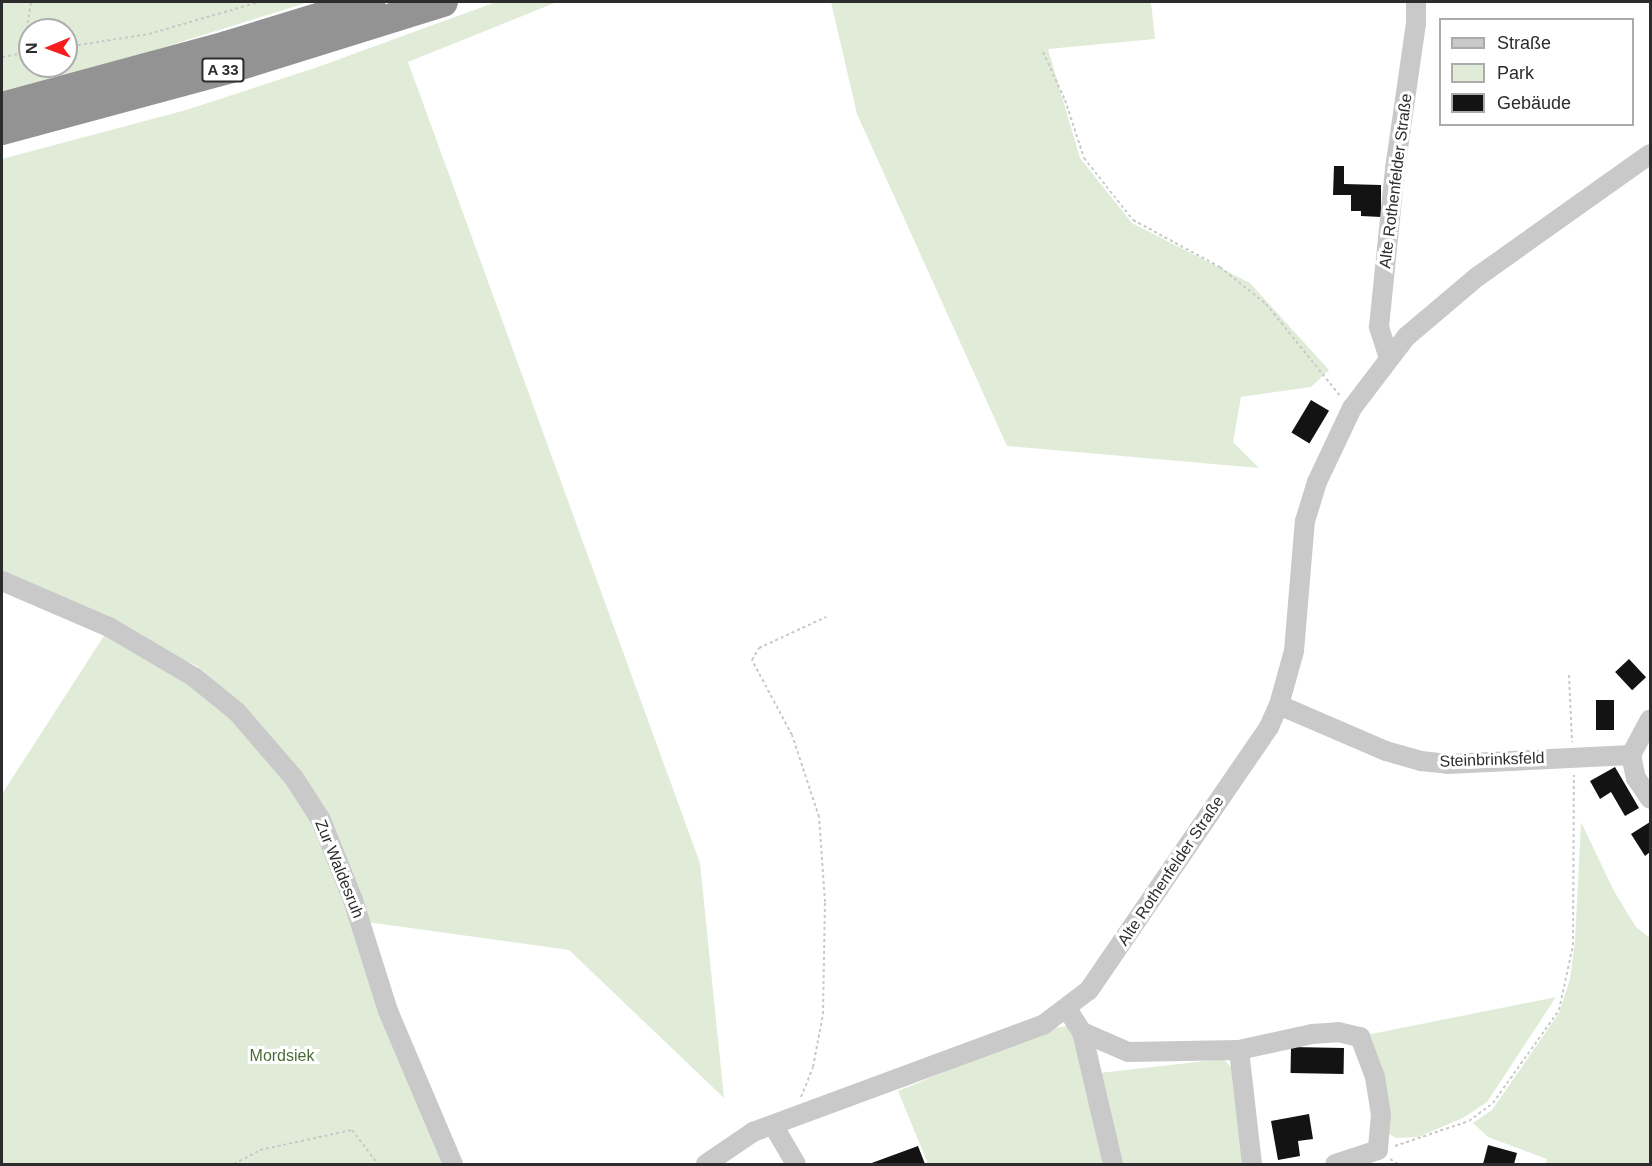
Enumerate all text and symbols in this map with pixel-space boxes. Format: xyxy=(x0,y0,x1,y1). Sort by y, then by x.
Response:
north arrow xyxy=(18,18,78,78)
legend xyxy=(1439,18,1634,126)
text: Straße xyxy=(1497,33,1551,53)
text: N xyxy=(23,42,40,54)
road number: A 33 xyxy=(200,58,246,82)
text: Park xyxy=(1497,63,1534,83)
street label: Alte Rothenfelder Straße xyxy=(1376,92,1416,270)
text: Gebäude xyxy=(1497,93,1571,113)
street label: Steinbrinksfeld xyxy=(1439,749,1545,771)
street label: Alte Rothenfelder Straße xyxy=(1114,793,1228,949)
street label: Zur Waldesruh xyxy=(311,817,367,921)
park label: Mordsiek xyxy=(250,1046,314,1066)

